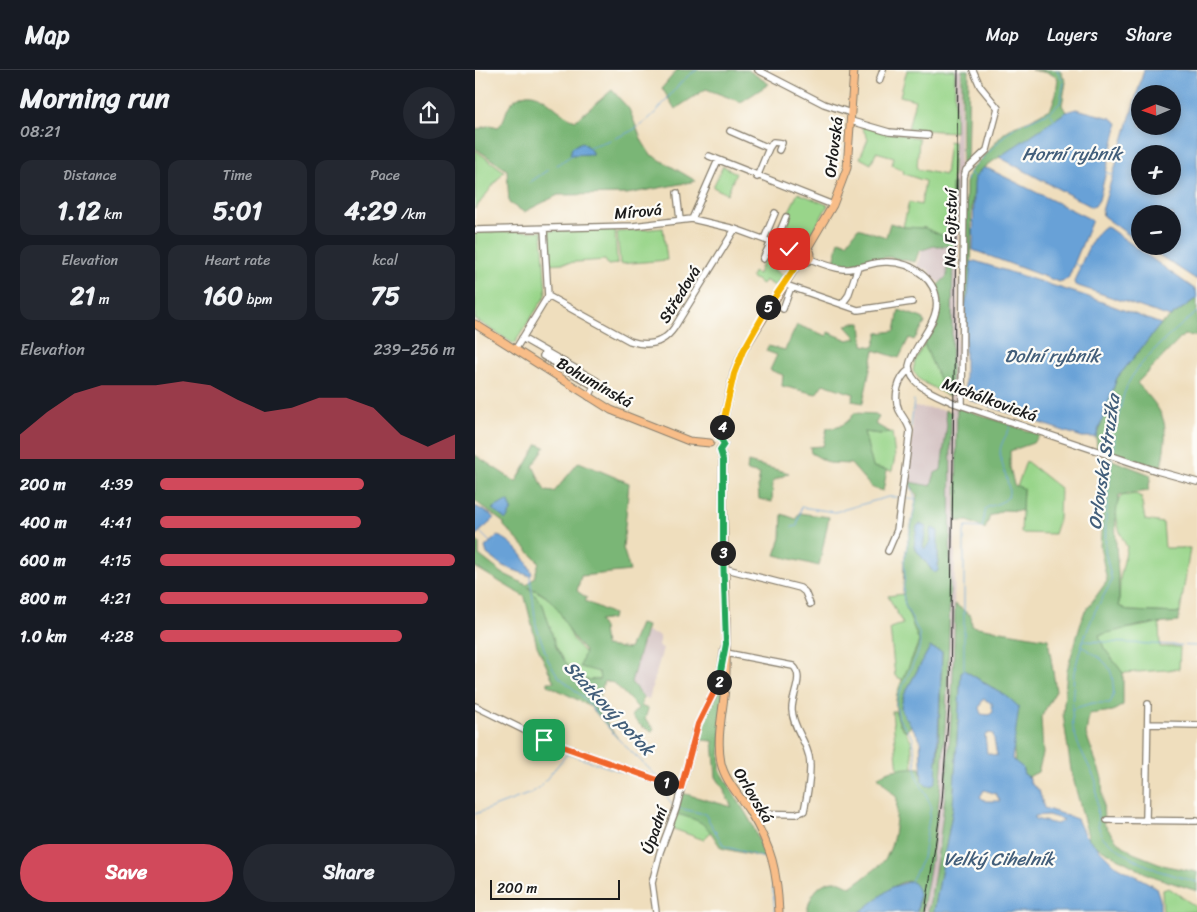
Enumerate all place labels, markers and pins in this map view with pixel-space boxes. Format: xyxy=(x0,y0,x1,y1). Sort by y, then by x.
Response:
pin xyxy=(768,228,810,270)
pin: 5 xyxy=(755,294,781,320)
pin: 4 xyxy=(709,414,735,440)
pin: 3 xyxy=(711,540,735,566)
pin: 2 xyxy=(707,670,731,694)
pin xyxy=(523,719,565,761)
pin: 1 xyxy=(653,770,679,796)

